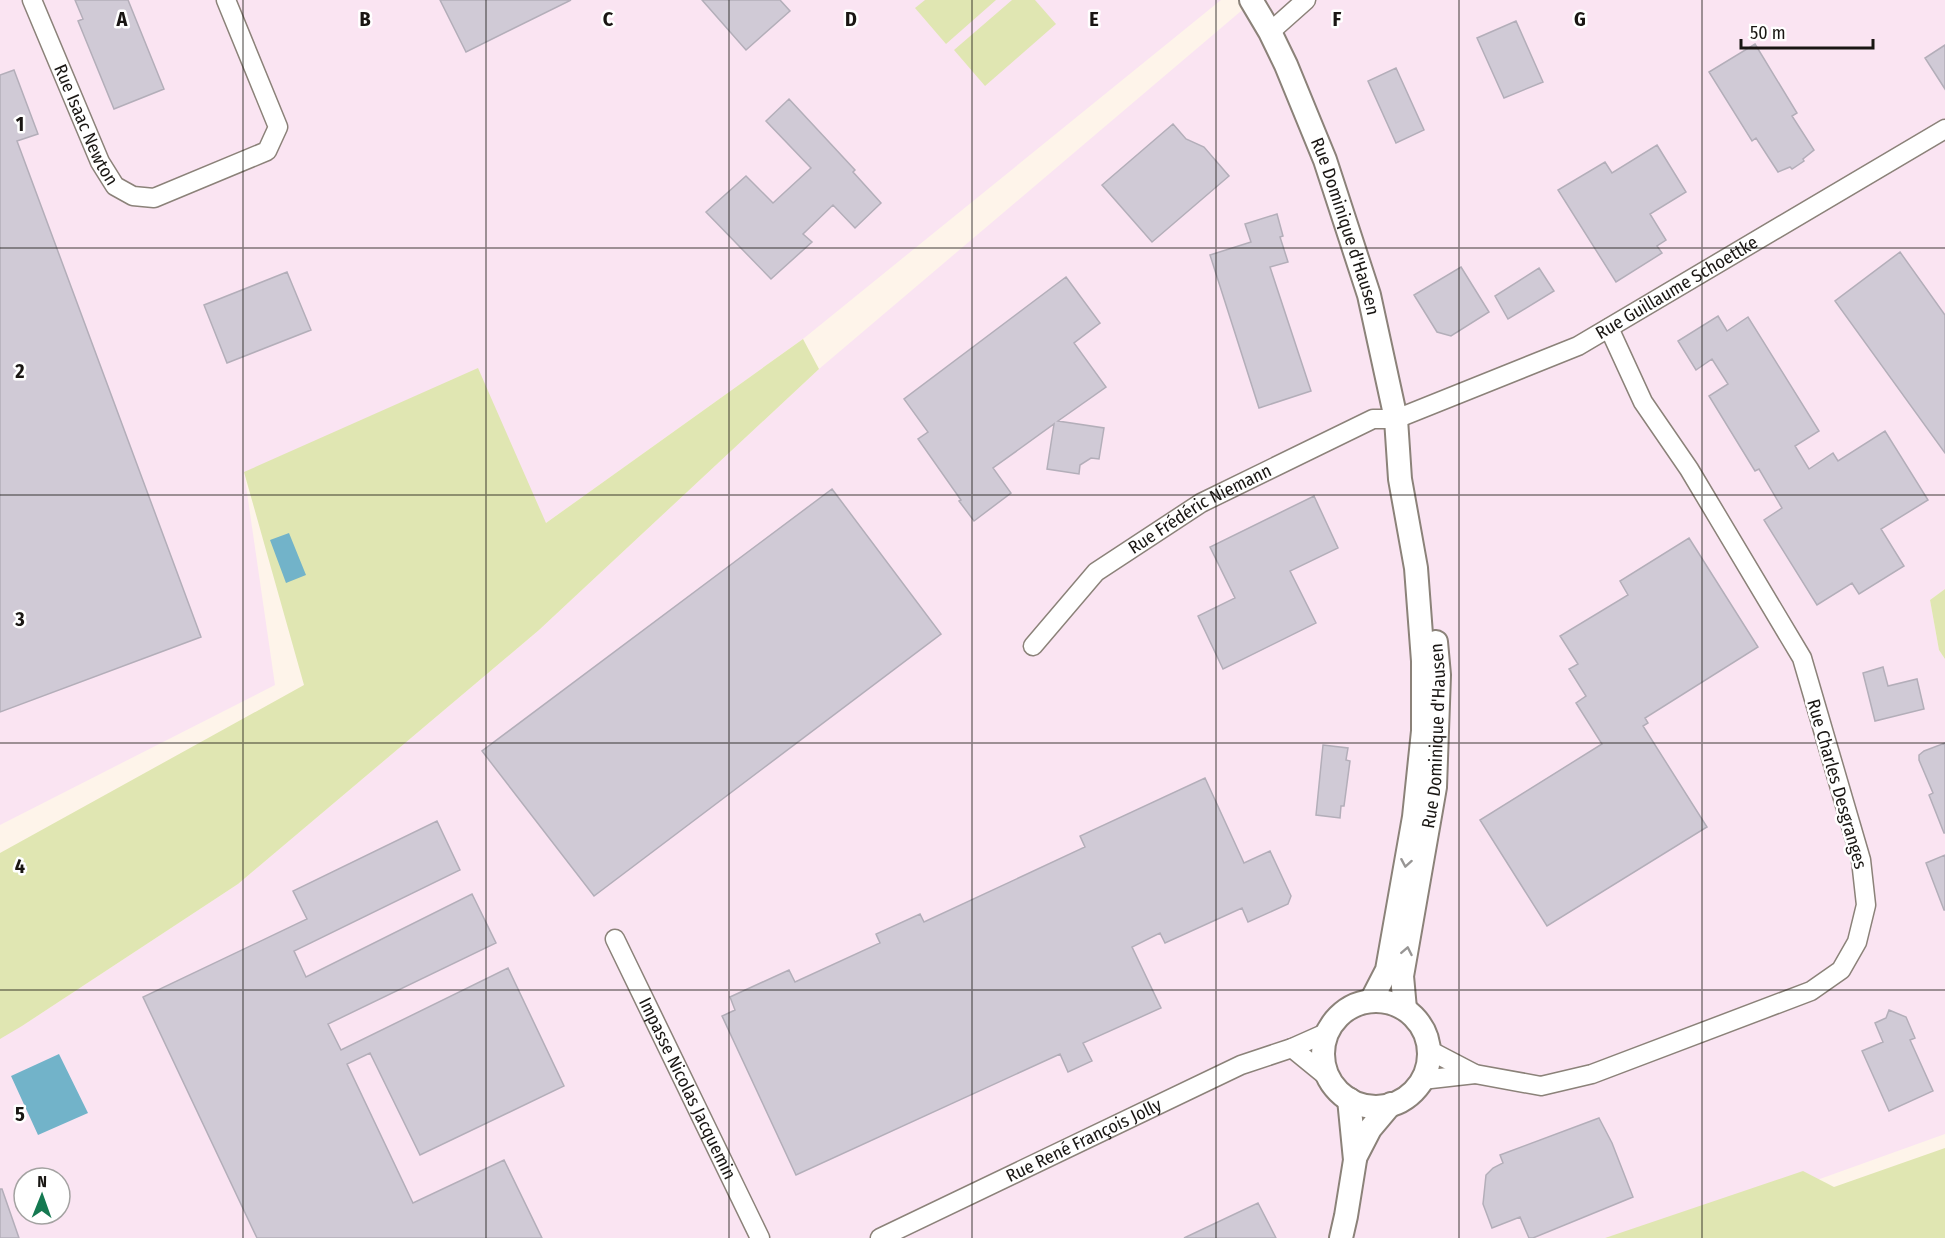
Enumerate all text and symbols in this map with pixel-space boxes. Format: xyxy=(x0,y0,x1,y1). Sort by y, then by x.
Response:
text: A xyxy=(116,7,129,31)
text: B xyxy=(359,7,371,31)
text: C xyxy=(603,7,614,31)
text: D xyxy=(845,7,857,31)
text: E xyxy=(1089,7,1099,31)
text: F xyxy=(1333,7,1342,31)
text: G xyxy=(1574,7,1586,31)
scale bar xyxy=(1741,12,1873,50)
text: 50 m xyxy=(1750,22,1786,44)
street label: Rue Isaac Newton xyxy=(49,61,123,189)
text: 1 xyxy=(16,112,24,136)
street label: Rue Dominique d'Hausen xyxy=(1306,134,1384,317)
street label: Rue Guillaume Schoettke xyxy=(1592,231,1762,344)
text: 2 xyxy=(14,359,25,383)
street label: Rue Frédéric Niemann xyxy=(1124,459,1275,559)
text: 3 xyxy=(14,607,25,631)
street label: Rue Dominique d'Hausen xyxy=(1417,642,1450,830)
street label: Rue Charles Desgranges xyxy=(1802,697,1872,872)
text: 4 xyxy=(15,854,25,878)
one-way arrow xyxy=(1400,858,1413,868)
one-way arrow xyxy=(1400,946,1413,956)
street label: Impasse Nicolas Jacquemin xyxy=(634,994,741,1183)
street label: Rue René François Jolly xyxy=(1002,1094,1165,1187)
text: 5 xyxy=(15,1102,25,1126)
north arrow xyxy=(12,1166,72,1226)
text: N xyxy=(37,1172,47,1191)

